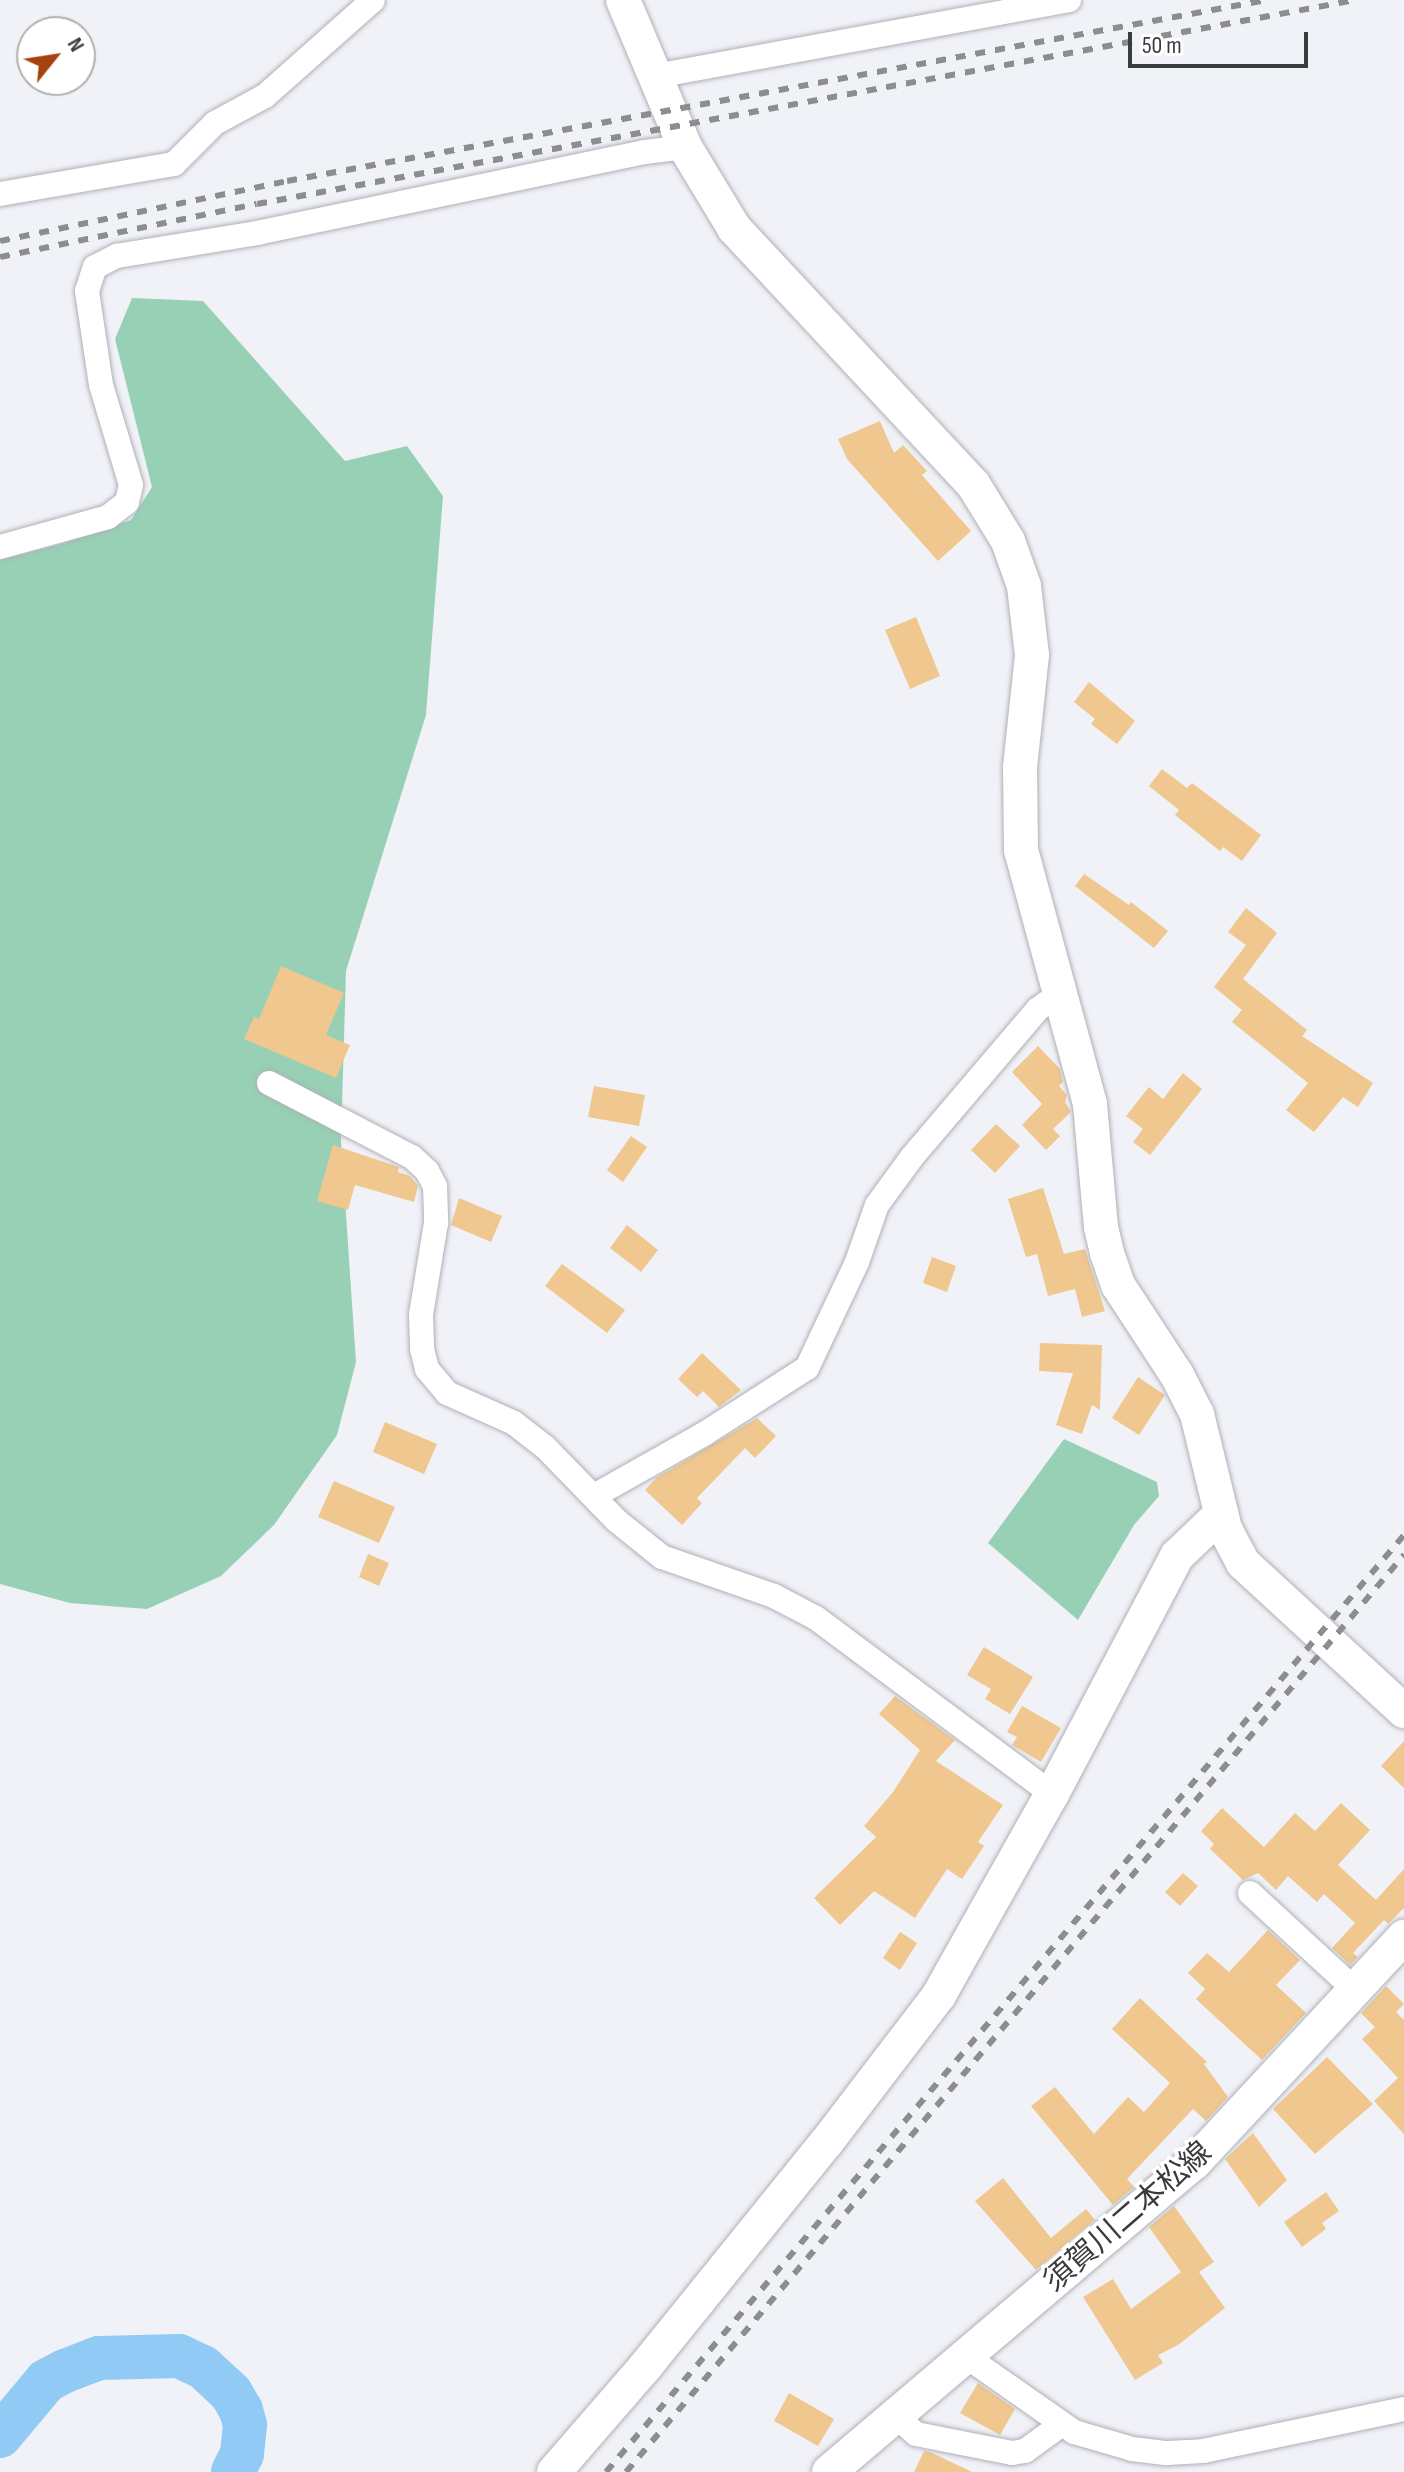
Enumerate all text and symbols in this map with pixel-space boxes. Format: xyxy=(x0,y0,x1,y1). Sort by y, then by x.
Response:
north arrow xyxy=(16,16,96,96)
scale bar xyxy=(1132,16,1312,66)
text: 50 m xyxy=(1142,31,1182,60)
text: N xyxy=(61,33,90,57)
street label: 須賀川二本松線 xyxy=(1037,2135,1219,2299)

